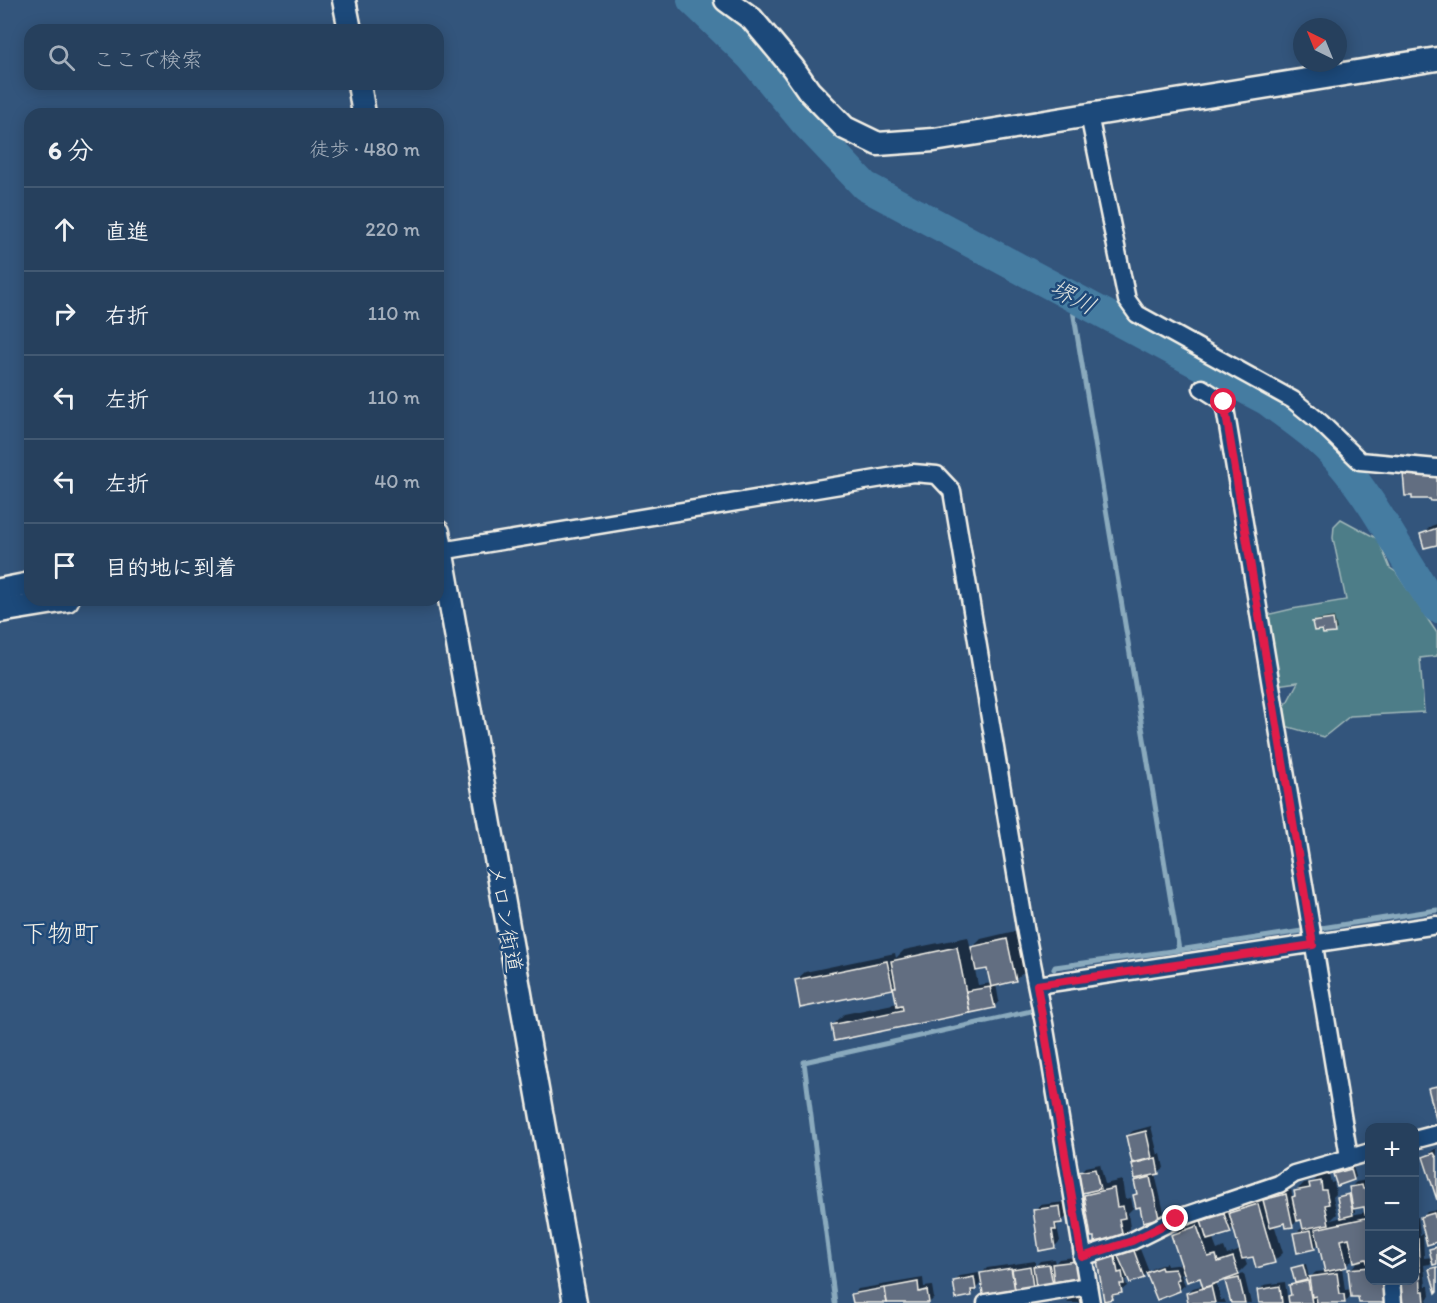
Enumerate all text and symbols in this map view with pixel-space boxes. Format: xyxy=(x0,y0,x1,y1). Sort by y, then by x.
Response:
north arrow xyxy=(1293,18,1347,72)
search box xyxy=(24,24,444,90)
icon: search xyxy=(45,41,78,74)
text: ここで検索 xyxy=(93,46,203,73)
text: 6 分 xyxy=(48,134,94,166)
text: 徒歩 · 480 m xyxy=(310,137,420,161)
icon: ahead xyxy=(48,213,81,246)
text: 220 m xyxy=(365,217,420,241)
text: 直進 xyxy=(105,218,149,245)
water label: 堺川 xyxy=(1045,272,1101,321)
icon: right xyxy=(48,297,81,330)
text: 110 m xyxy=(368,301,420,325)
text: 右折 xyxy=(105,302,149,329)
icon: left xyxy=(48,381,81,414)
text: 110 m xyxy=(368,385,420,409)
text: 左折 xyxy=(105,386,149,413)
route start xyxy=(1210,388,1236,414)
icon: left xyxy=(48,465,81,498)
text: 40 m xyxy=(374,469,420,493)
text: 左折 xyxy=(105,470,149,497)
icon: arrive xyxy=(48,549,81,582)
text: 目的地に到着 xyxy=(105,554,237,581)
street label: メロン街道 xyxy=(483,862,528,975)
district label: 下物町 xyxy=(21,917,99,949)
map controls xyxy=(1365,1123,1419,1285)
button: + xyxy=(1365,1123,1419,1177)
button: − xyxy=(1365,1177,1419,1231)
route end xyxy=(1162,1205,1188,1231)
button: layers xyxy=(1365,1231,1419,1285)

